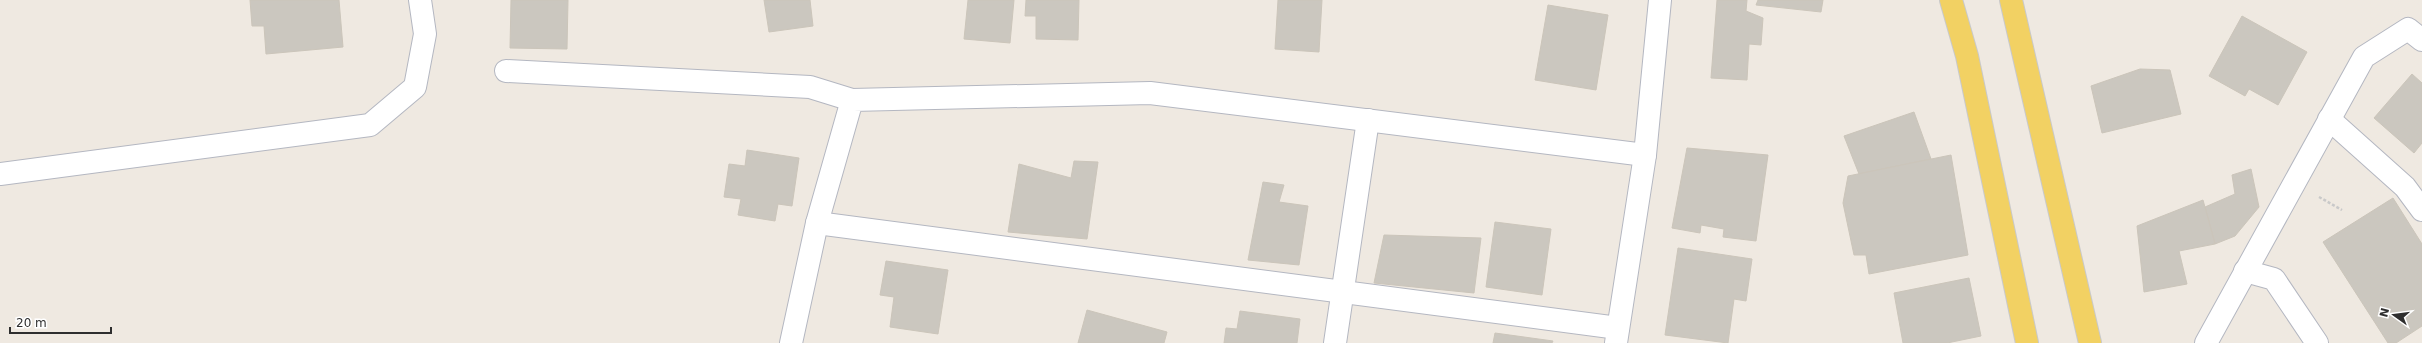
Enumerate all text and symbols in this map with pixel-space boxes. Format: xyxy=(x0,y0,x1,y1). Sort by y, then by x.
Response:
north arrow xyxy=(2374,295,2414,335)
text: N xyxy=(2377,307,2392,319)
scale bar xyxy=(10,309,111,335)
text: 20 m xyxy=(16,316,47,330)

